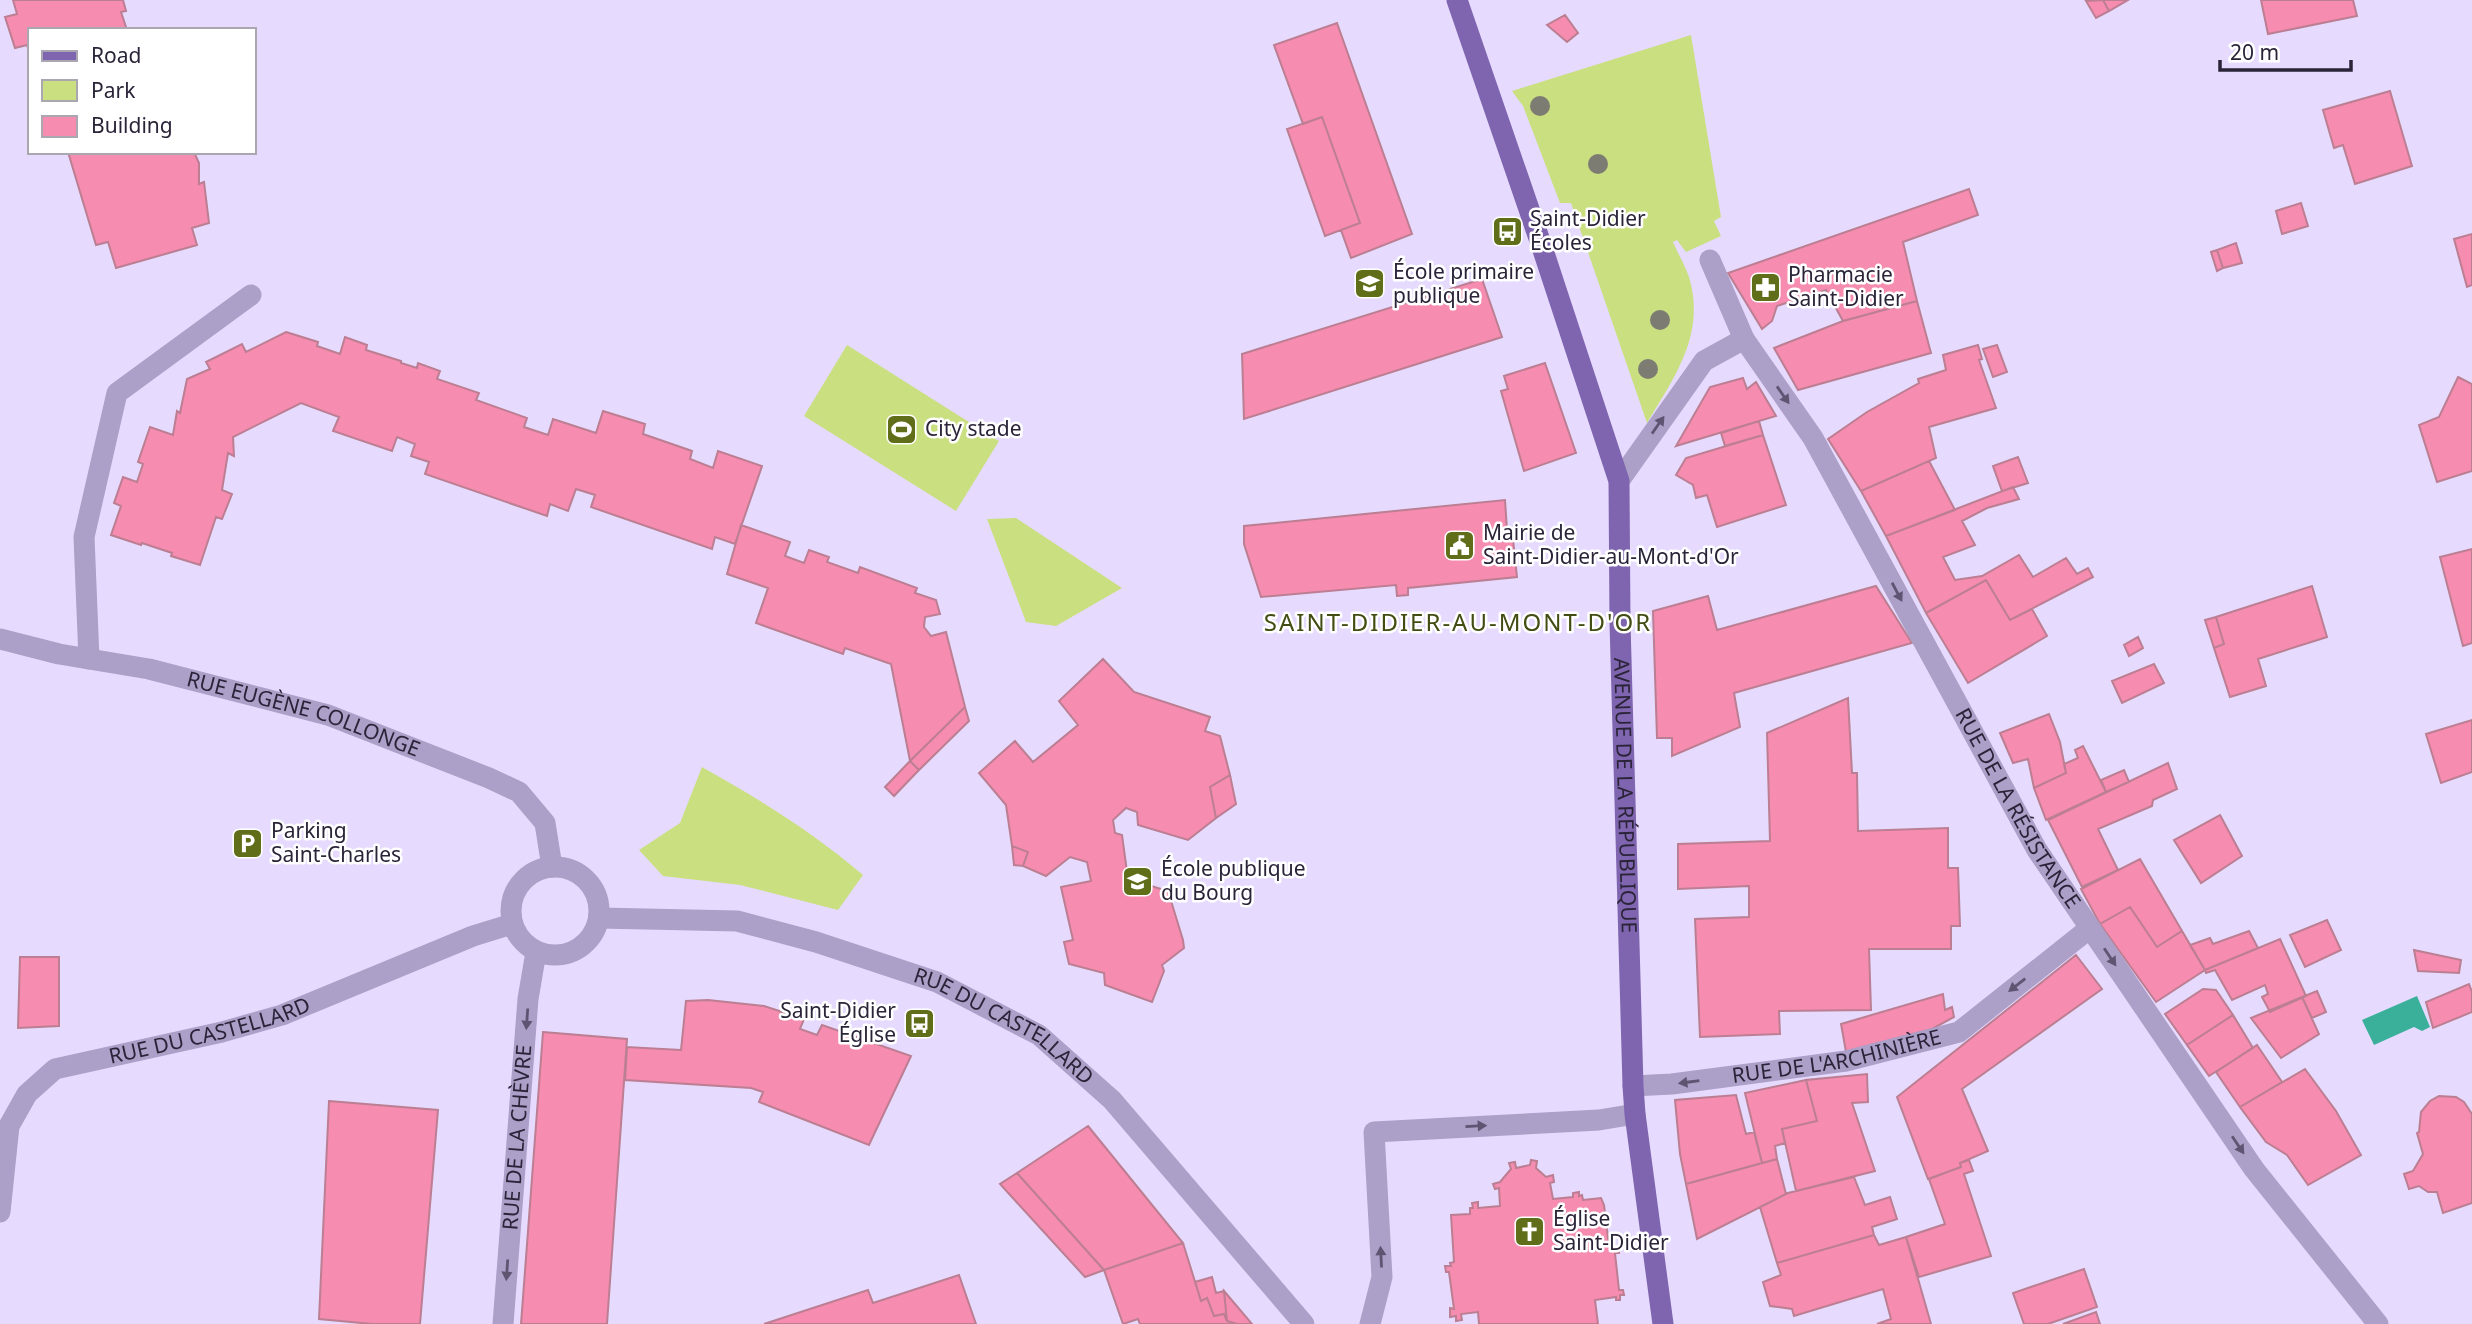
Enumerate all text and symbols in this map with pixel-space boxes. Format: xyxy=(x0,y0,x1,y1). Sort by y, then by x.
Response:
legend xyxy=(28,28,256,154)
scale bar xyxy=(2220,28,2351,72)
text: 20 m xyxy=(2230,38,2279,66)
text: Road xyxy=(91,41,141,69)
text: Park xyxy=(91,76,136,104)
text: Building xyxy=(91,111,173,139)
place label: Saint-Didier Écoles xyxy=(1530,204,1646,256)
bus stop icon: Saint-Didier Écoles xyxy=(1490,214,1524,248)
place label: École primaire publique xyxy=(1393,257,1534,309)
place label: Pharmacie Saint-Didier xyxy=(1788,260,1904,312)
school or university icon: École primaire publique xyxy=(1353,267,1387,301)
pharmacy icon: Pharmacie Saint-Didier xyxy=(1748,270,1782,304)
one-way arrow xyxy=(1776,386,1790,404)
sports icon: City stade xyxy=(885,412,919,446)
place label: City stade xyxy=(925,414,1022,442)
one-way arrow xyxy=(1651,416,1665,434)
place label: Mairie de Saint-Didier-au-Mont-d'Or xyxy=(1483,518,1739,570)
public building icon: Mairie de Saint-Didier-au-Mont-d'Or xyxy=(1443,528,1477,562)
one-way arrow xyxy=(1891,582,1902,602)
district label: SAINT-DIDIER-AU-MONT-D'OR xyxy=(1264,605,1652,638)
street label: AVENUE DE LA RÉPUBLIQUE xyxy=(1608,657,1644,934)
street label: RUE EUGÈNE COLLONGE xyxy=(184,664,424,763)
street label: RUE DE LA RÉSISTANCE xyxy=(1949,703,2088,914)
place label: Parking Saint-Charles xyxy=(271,816,401,868)
parking icon: Parking Saint-Charles xyxy=(231,826,265,860)
place label: École publique du Bourg xyxy=(1161,854,1306,906)
school or university icon: École publique du Bourg xyxy=(1121,864,1155,898)
one-way arrow xyxy=(2103,948,2117,966)
street label: RUE DU CASTELLARD xyxy=(910,960,1100,1090)
one-way arrow xyxy=(2009,978,2027,993)
street label: RUE DU CASTELLARD xyxy=(106,990,314,1070)
place label: Saint-Didier Église xyxy=(780,996,896,1048)
bus stop icon: Saint-Didier Église xyxy=(902,1006,936,1040)
one-way arrow xyxy=(521,1008,532,1030)
street label: RUE DE L'ARCHINIÈRE xyxy=(1730,1022,1944,1089)
street label: RUE DE LA CHÈVRE xyxy=(495,1044,537,1231)
one-way arrow xyxy=(1678,1077,1700,1088)
one-way arrow xyxy=(1465,1121,1487,1132)
one-way arrow xyxy=(2231,1136,2245,1154)
place label: Église Saint-Didier xyxy=(1553,1204,1669,1256)
church icon: Église Saint-Didier xyxy=(1513,1214,1547,1248)
one-way arrow xyxy=(1375,1246,1386,1268)
one-way arrow xyxy=(501,1260,512,1282)

